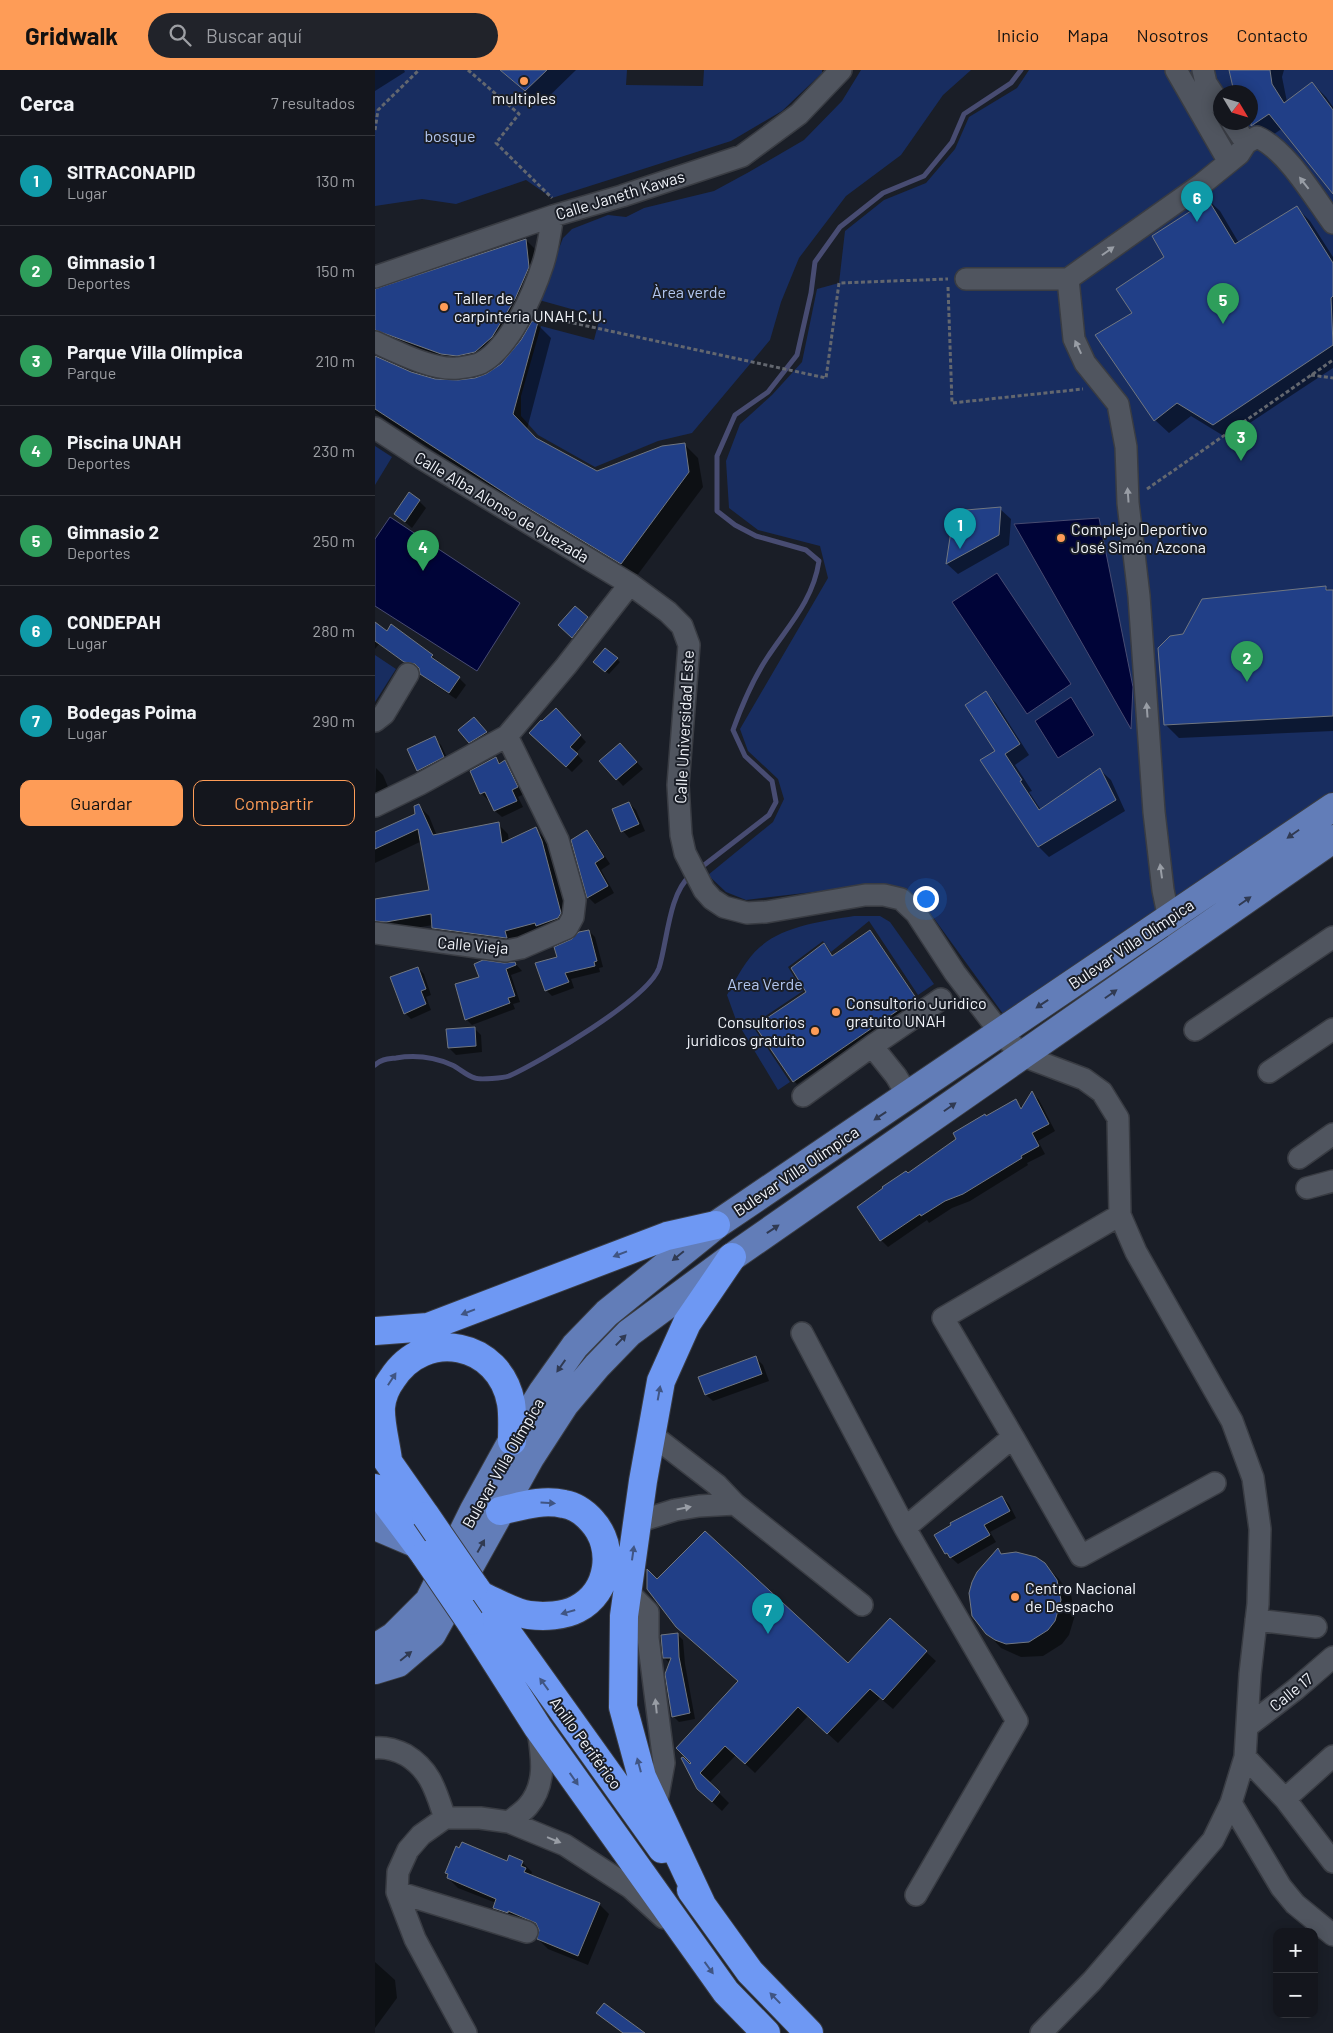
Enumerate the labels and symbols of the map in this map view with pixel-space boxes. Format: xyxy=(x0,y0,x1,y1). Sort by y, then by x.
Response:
marker: multiples xyxy=(518,75,530,87)
north arrow xyxy=(1213,85,1258,130)
place label: multiples xyxy=(492,88,556,107)
park label: bosque xyxy=(425,126,475,145)
street label: Calle Janeth Kawas xyxy=(553,166,687,223)
one-way arrow xyxy=(1299,177,1310,190)
pin: 6 xyxy=(1181,181,1213,222)
one-way arrow xyxy=(1101,246,1114,256)
park label: Àrea verde xyxy=(652,282,726,301)
pin: 5 xyxy=(1207,283,1239,324)
place label: Taller de carpinteria UNAH C.U. xyxy=(454,288,606,325)
marker: Taller de carpinteria UNAH C.U. xyxy=(438,301,450,313)
one-way arrow xyxy=(1073,340,1081,354)
pin: 3 xyxy=(1225,420,1257,461)
street label: Calle Alba Alonso de Quezada xyxy=(412,447,593,566)
one-way arrow xyxy=(1124,487,1132,503)
pin: 1 xyxy=(944,508,976,549)
place label: Complejo Deportivo José Simón Azcona xyxy=(1071,519,1207,556)
pin: 4 xyxy=(407,530,439,571)
marker: Complejo Deportivo José Simón Azcona xyxy=(1055,532,1067,544)
pin: 2 xyxy=(1231,641,1263,682)
street label: Calle Universidad Este xyxy=(670,650,697,804)
one-way arrow xyxy=(1142,701,1150,717)
one-way arrow xyxy=(1286,829,1300,839)
one-way arrow xyxy=(1157,863,1165,879)
your location xyxy=(913,886,939,912)
street label: Bulevar Villa Olímpica xyxy=(1065,895,1197,993)
one-way arrow xyxy=(1238,896,1251,906)
street label: Calle Vieja xyxy=(437,932,509,957)
park label: Area Verde xyxy=(727,974,803,993)
one-way arrow xyxy=(1105,989,1118,999)
place label: Consultorio Juridico gratuito UNAH xyxy=(846,993,987,1030)
one-way arrow xyxy=(1035,999,1049,1008)
marker: Consultorio Juridico gratuito UNAH xyxy=(830,1006,842,1018)
place label: Consultorios juridicos gratuito xyxy=(686,1012,805,1049)
marker: Consultorios juridicos gratuito xyxy=(809,1025,821,1037)
one-way arrow xyxy=(943,1102,956,1112)
one-way arrow xyxy=(873,1111,886,1121)
street label: Bulevar Villa Olímpica xyxy=(730,1122,862,1220)
one-way arrow xyxy=(766,1224,779,1234)
one-way arrow xyxy=(672,1250,685,1261)
one-way arrow xyxy=(612,1251,627,1258)
one-way arrow xyxy=(460,1308,475,1316)
one-way arrow xyxy=(615,1335,627,1347)
one-way arrow xyxy=(556,1360,566,1373)
one-way arrow xyxy=(387,1372,396,1386)
one-way arrow xyxy=(655,1385,663,1400)
street label: Bulevar Villa Olímpica xyxy=(458,1394,548,1531)
one-way arrow xyxy=(540,1499,556,1507)
one-way arrow xyxy=(676,1504,692,1512)
one-way arrow xyxy=(477,1539,485,1553)
one-way arrow xyxy=(629,1545,637,1561)
place label: Centro Nacional de Despacho xyxy=(1025,1578,1136,1615)
marker: Centro Nacional de Despacho xyxy=(1009,1591,1021,1603)
pin: 7 xyxy=(752,1593,784,1634)
one-way arrow xyxy=(561,1608,576,1616)
one-way arrow xyxy=(399,1651,412,1662)
street label: Calle 17 xyxy=(1265,1668,1316,1715)
one-way arrow xyxy=(539,1677,549,1691)
street label: Anillo Periférico xyxy=(546,1693,626,1793)
one-way arrow xyxy=(652,1698,660,1714)
one-way arrow xyxy=(635,1758,643,1773)
one-way arrow xyxy=(569,1772,579,1786)
one-way arrow xyxy=(547,1836,562,1844)
one-way arrow xyxy=(704,1961,714,1975)
one-way arrow xyxy=(769,1992,781,2004)

